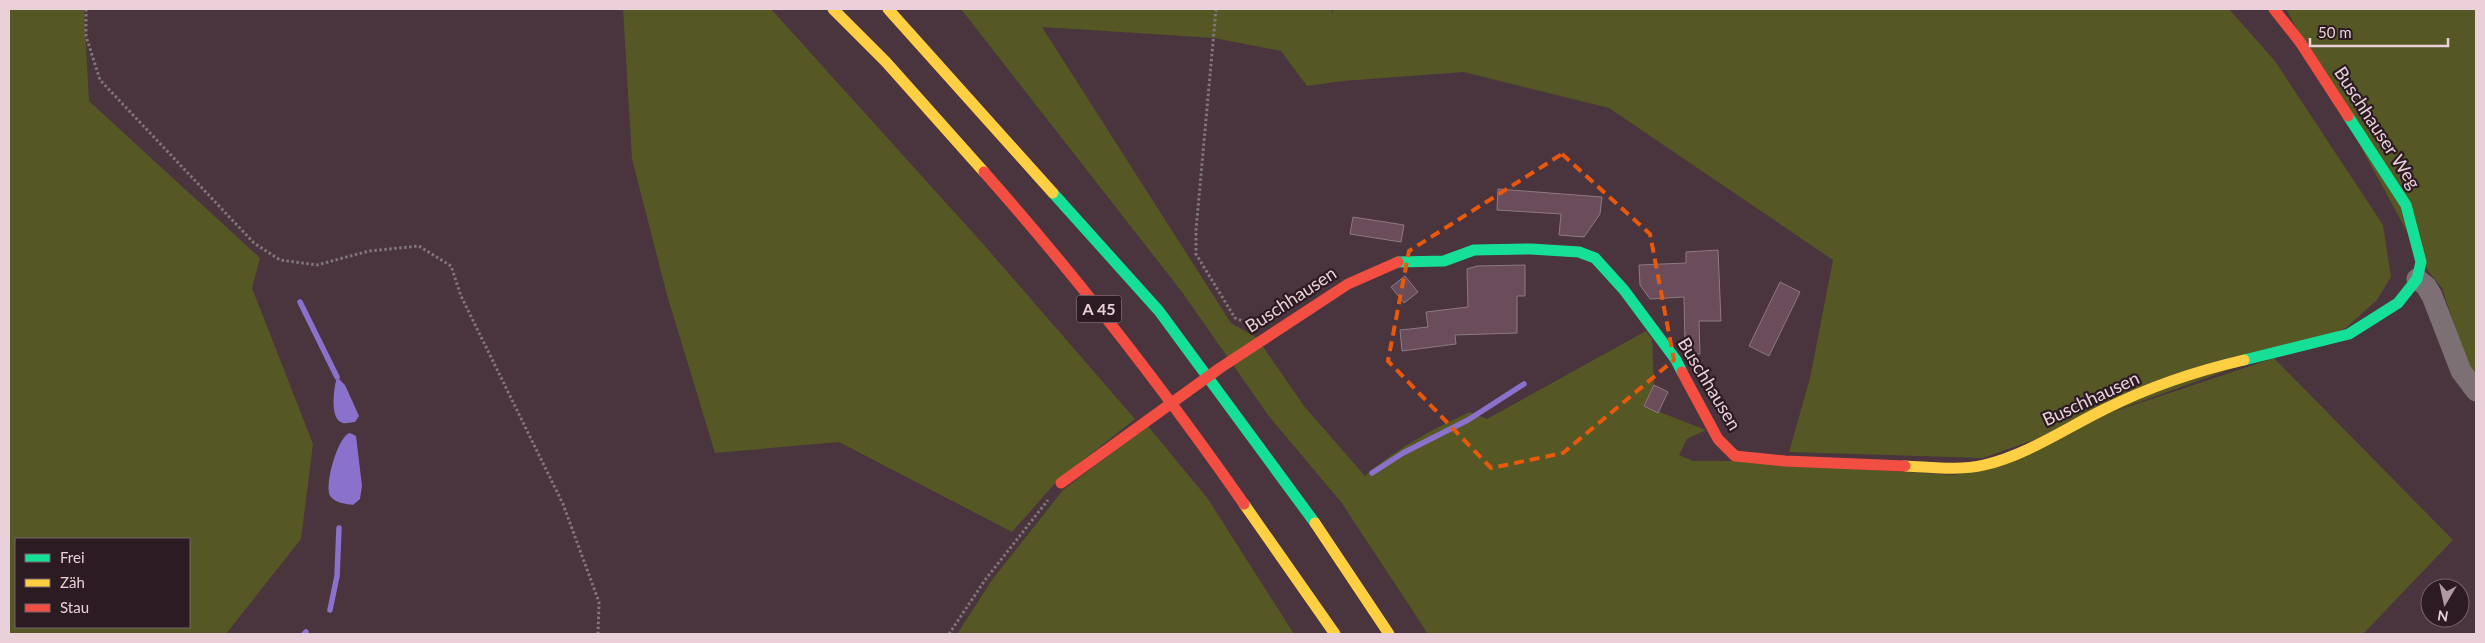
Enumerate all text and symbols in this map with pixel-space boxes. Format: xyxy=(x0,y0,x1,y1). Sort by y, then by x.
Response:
scale bar xyxy=(2310,15,2448,47)
text: 50 m xyxy=(2318,23,2352,41)
street label: Buschhauser Weg xyxy=(2330,62,2426,193)
street label: Buschhausen xyxy=(1241,262,1340,337)
road number: A 45 xyxy=(1076,296,1122,322)
street label: Buschhausen xyxy=(1674,333,1746,434)
street label: Buschhausen xyxy=(2039,366,2142,430)
legend xyxy=(15,538,190,628)
text: Frei xyxy=(60,548,85,566)
text: Zäh xyxy=(60,573,85,591)
north arrow xyxy=(2420,578,2470,628)
text: Stau xyxy=(60,598,89,616)
text: N xyxy=(2436,607,2450,626)

